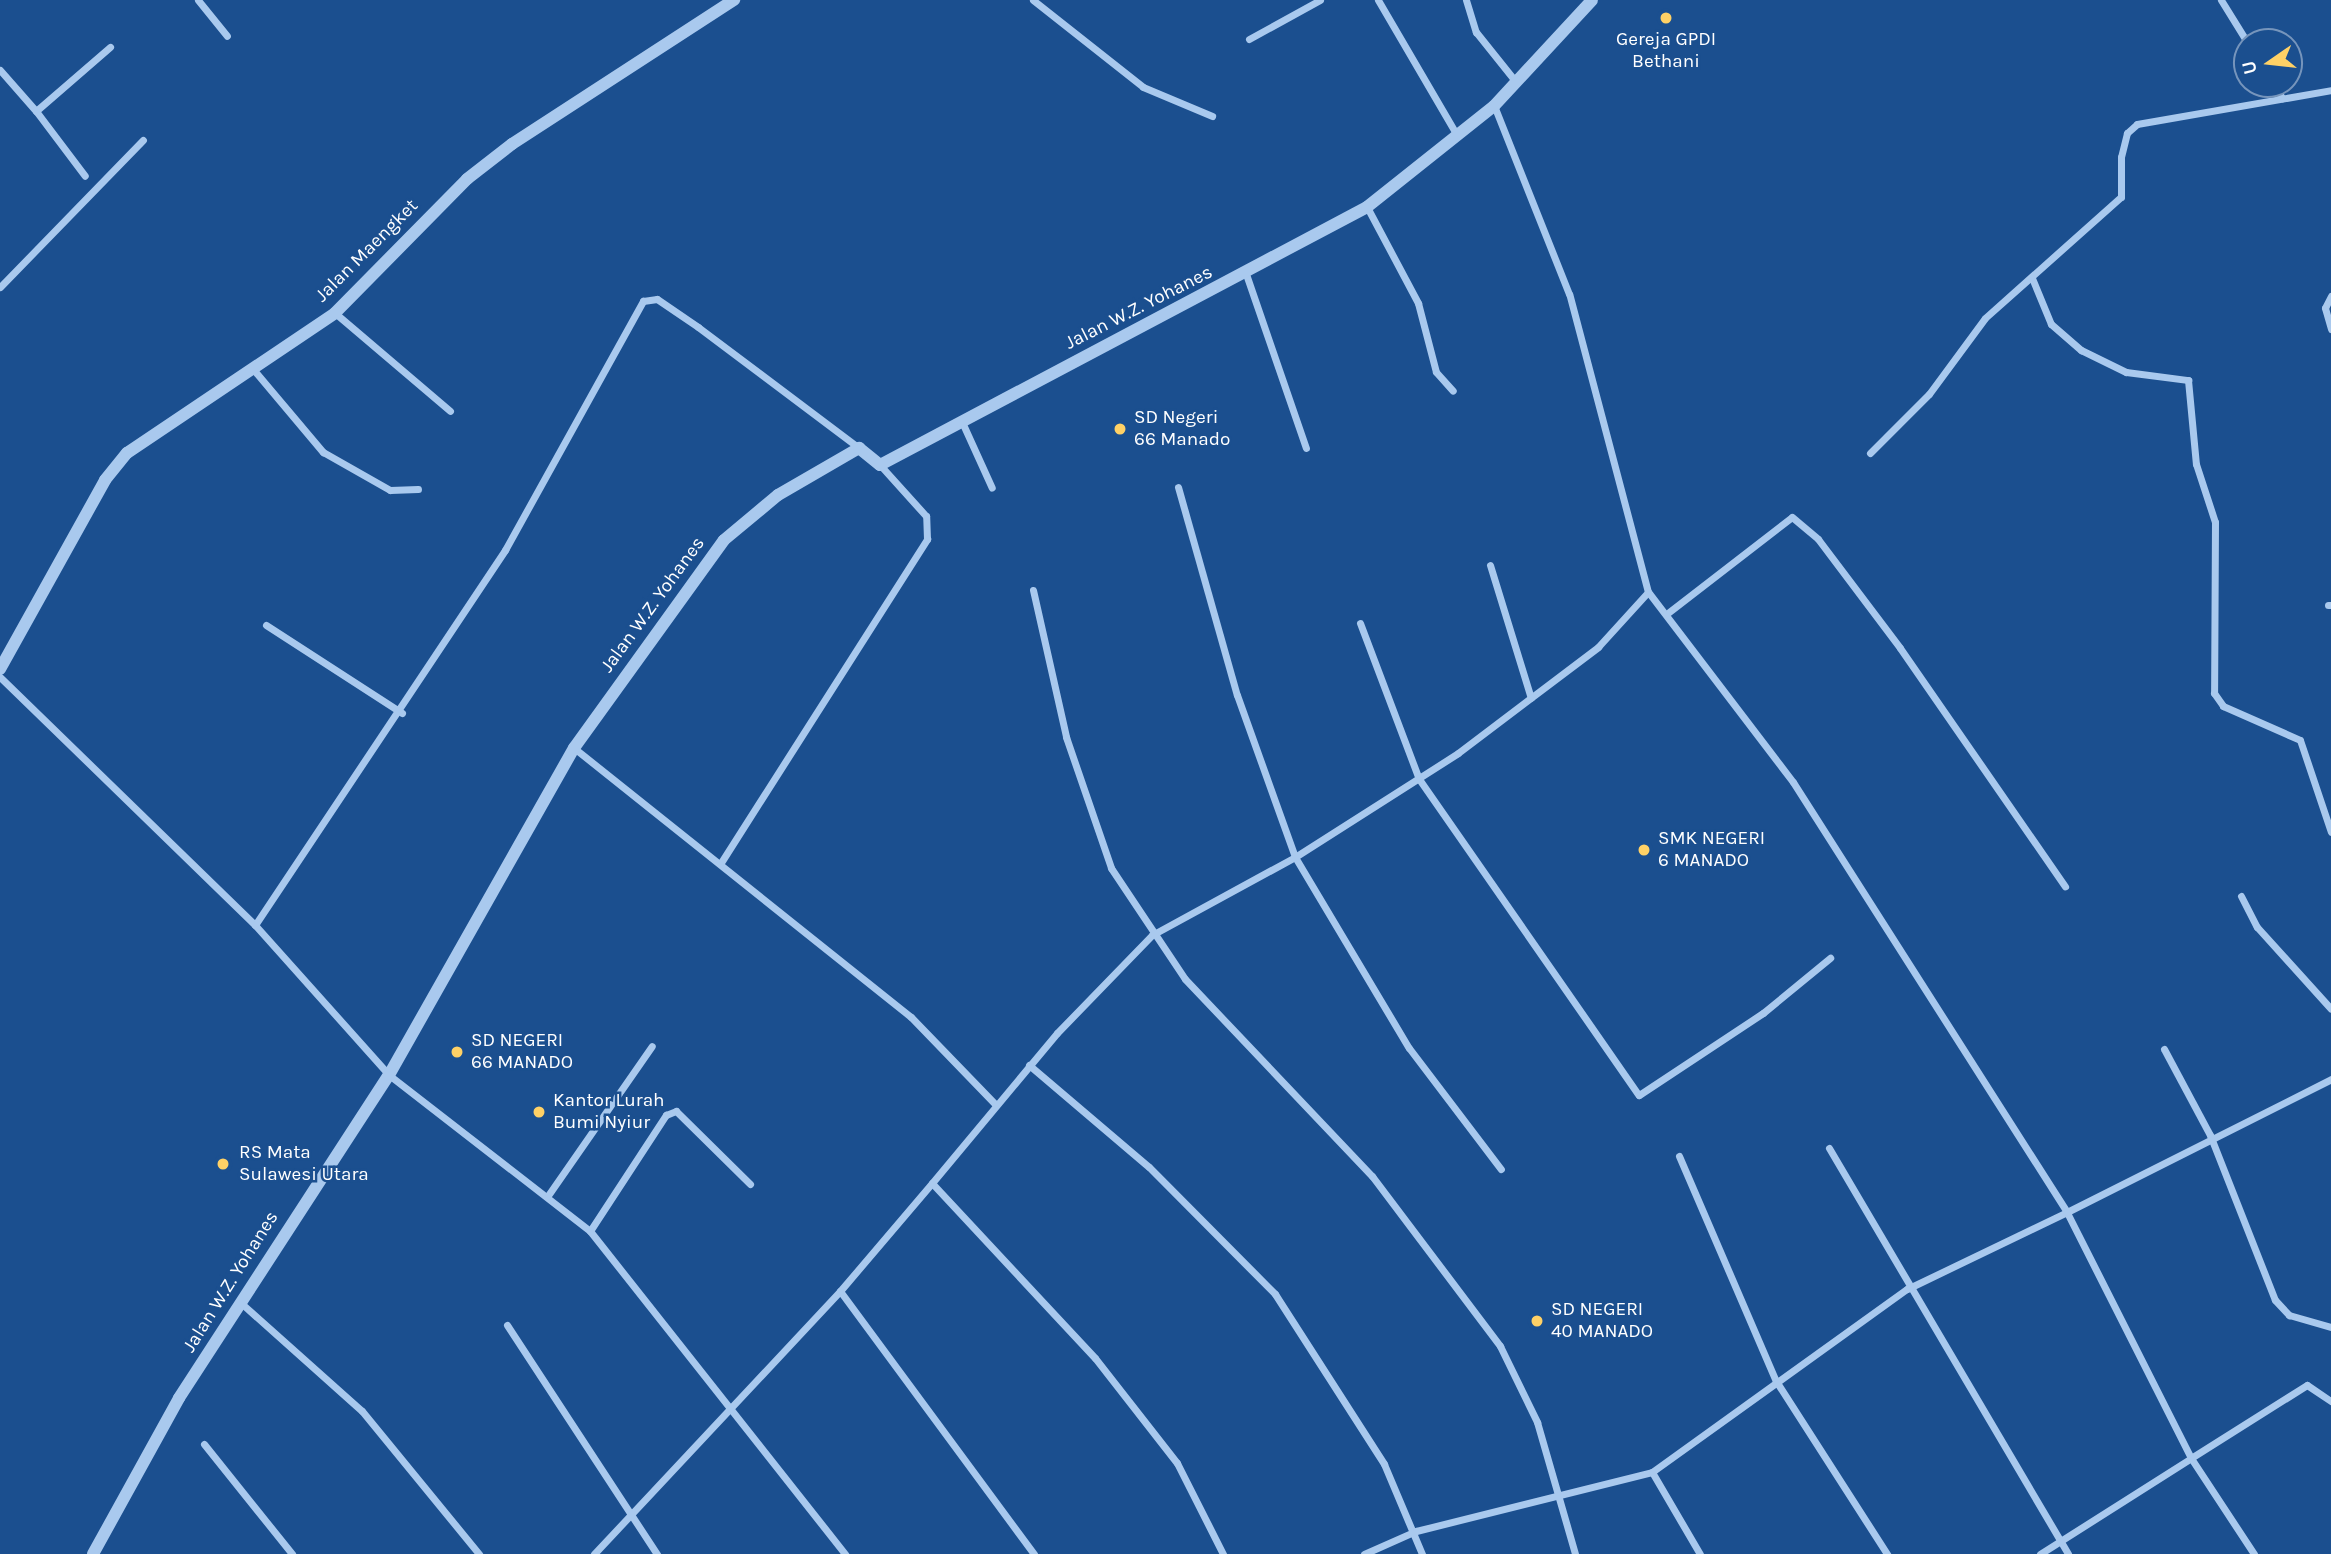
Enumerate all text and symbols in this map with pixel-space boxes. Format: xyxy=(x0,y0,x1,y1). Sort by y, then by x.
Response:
marker: Gereja GPDI Bethani xyxy=(1658,10,1674,26)
north arrow xyxy=(2233,28,2303,98)
place label: Gereja GPDI Bethani xyxy=(1616,29,1716,73)
text: U xyxy=(2237,59,2262,77)
street label: Jalan Maengket xyxy=(311,195,423,307)
street label: Jalan W.Z. Yohanes xyxy=(1062,261,1216,355)
place label: SD Negeri 66 Manado xyxy=(1134,407,1230,451)
marker: SD Negeri 66 Manado xyxy=(1112,421,1128,437)
street label: Jalan W.Z. Yohanes xyxy=(596,533,710,677)
place label: SMK NEGERI 6 MANADO xyxy=(1658,828,1765,872)
marker: SMK NEGERI 6 MANADO xyxy=(1636,842,1652,858)
place label: SD NEGERI 66 MANADO xyxy=(471,1030,573,1074)
marker: SD NEGERI 66 MANADO xyxy=(449,1044,465,1060)
place label: Kantor Lurah Bumi Nyiur xyxy=(553,1090,665,1134)
marker: Kantor Lurah Bumi Nyiur xyxy=(531,1104,547,1120)
place label: RS Mata Sulawesi Utara xyxy=(239,1142,369,1186)
marker: RS Mata Sulawesi Utara xyxy=(213,1154,233,1174)
street label: Jalan W.Z. Yohanes xyxy=(178,1207,284,1357)
place label: SD NEGERI 40 MANADO xyxy=(1551,1299,1653,1343)
marker: SD NEGERI 40 MANADO xyxy=(1529,1313,1545,1329)

